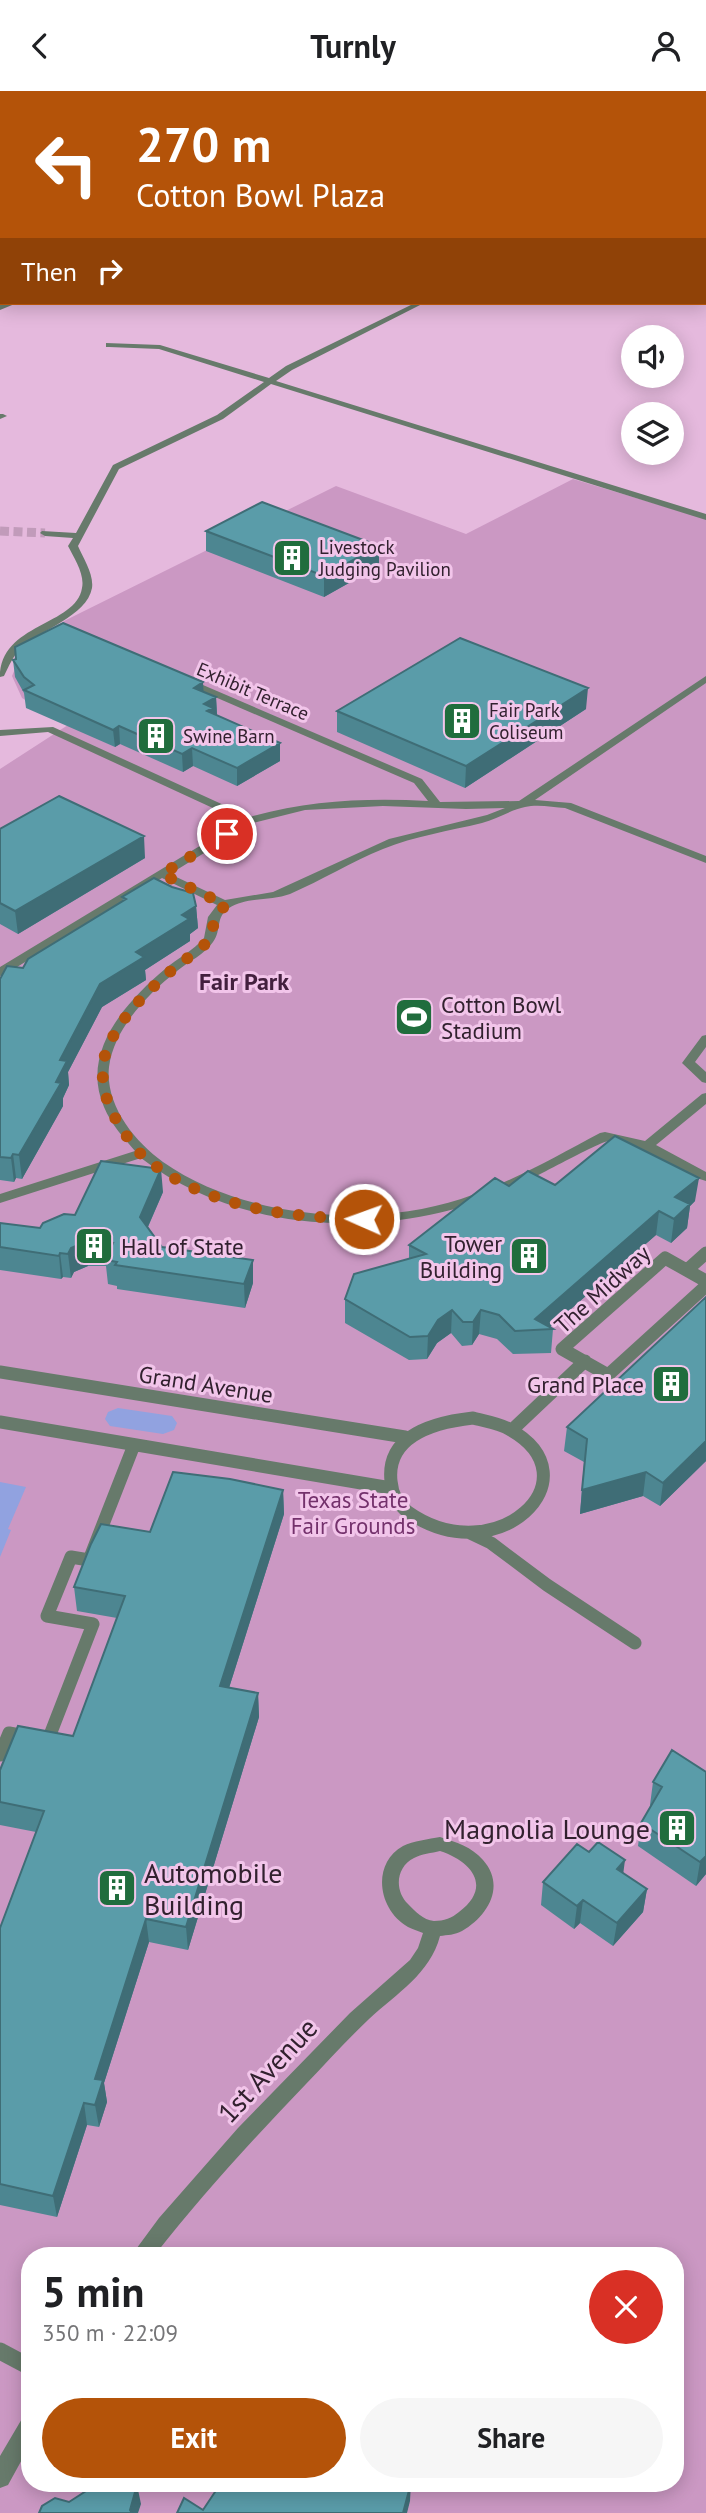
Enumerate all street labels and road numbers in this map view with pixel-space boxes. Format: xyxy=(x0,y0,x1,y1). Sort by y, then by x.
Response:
street label: Exhibit Terrace xyxy=(193,657,313,725)
street label: The Midway xyxy=(548,1238,656,1340)
street label: Grand Avenue xyxy=(137,1359,275,1409)
street label: 1st Avenue xyxy=(209,2010,325,2130)

